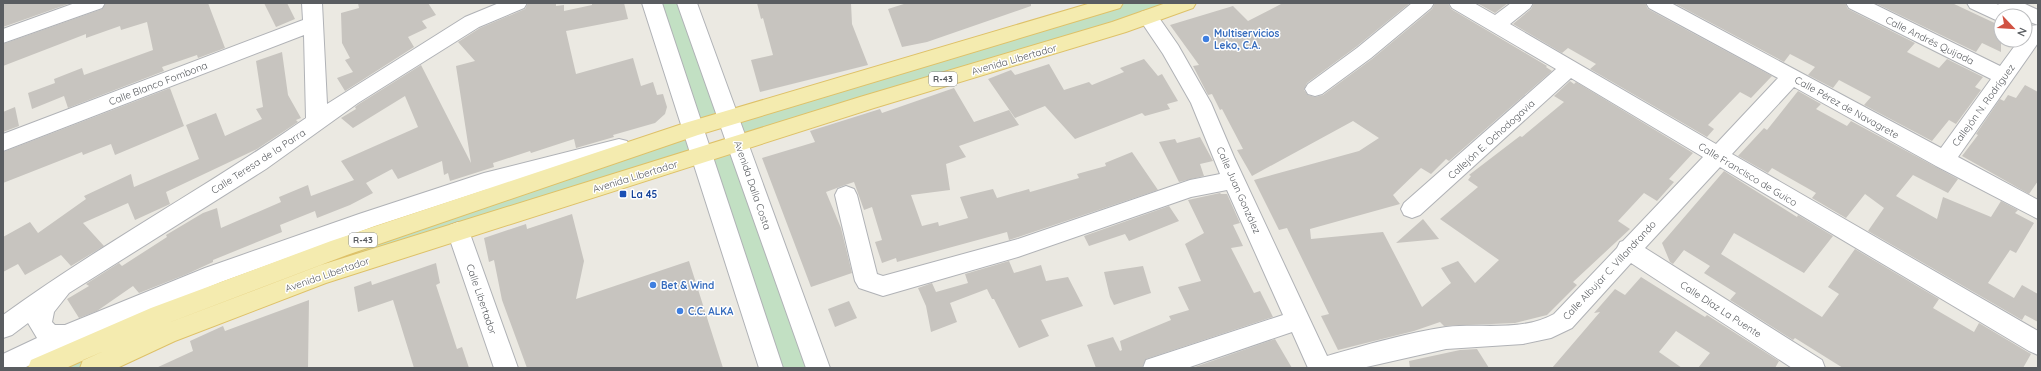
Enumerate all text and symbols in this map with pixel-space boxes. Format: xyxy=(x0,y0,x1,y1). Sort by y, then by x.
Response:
north arrow xyxy=(1993,8,2033,48)
street label: Calle Andrés Quijada xyxy=(1883,13,1976,68)
text: N xyxy=(2014,26,2030,39)
place label: Multiservicios Leko, C.A. xyxy=(1214,27,1280,52)
marker: Multiservicios Leko, C.A. xyxy=(1201,34,1211,44)
street label: Avenida Libertador xyxy=(970,41,1058,78)
street label: Calle Blanco Fombona xyxy=(107,59,209,108)
street label: Callejón N. Rodríguez xyxy=(1949,61,2018,149)
road number: R-43 xyxy=(929,72,957,86)
street label: Calle Pérez de Navagrete xyxy=(1792,73,1902,142)
street label: Callejón E. Ochodogavia xyxy=(1445,97,1538,182)
street label: Calle Teresa de la Parra xyxy=(209,126,308,197)
street label: Avenida Dalla Costa xyxy=(731,139,774,231)
street label: Calle Francisco de Guico xyxy=(1696,140,1800,209)
street label: Calle Juan González xyxy=(1214,145,1264,236)
street label: Avenida Libertador xyxy=(591,157,679,196)
place label: La 45 xyxy=(631,188,658,201)
marker: La 45 xyxy=(618,189,628,199)
street label: Calle Albujar C. Villandrando xyxy=(1560,218,1659,323)
road number: R-43 xyxy=(349,233,377,247)
street label: Avenida Libertador xyxy=(283,254,371,295)
street label: Calle Libertador xyxy=(463,262,500,336)
street label: Calle Díaz La Puente xyxy=(1678,278,1764,341)
place label: Bet & Wind xyxy=(661,279,714,292)
marker: Bet & Wind xyxy=(648,280,658,290)
place label: C.C. ALKA xyxy=(688,305,734,318)
marker: C.C. ALKA xyxy=(675,306,685,316)

